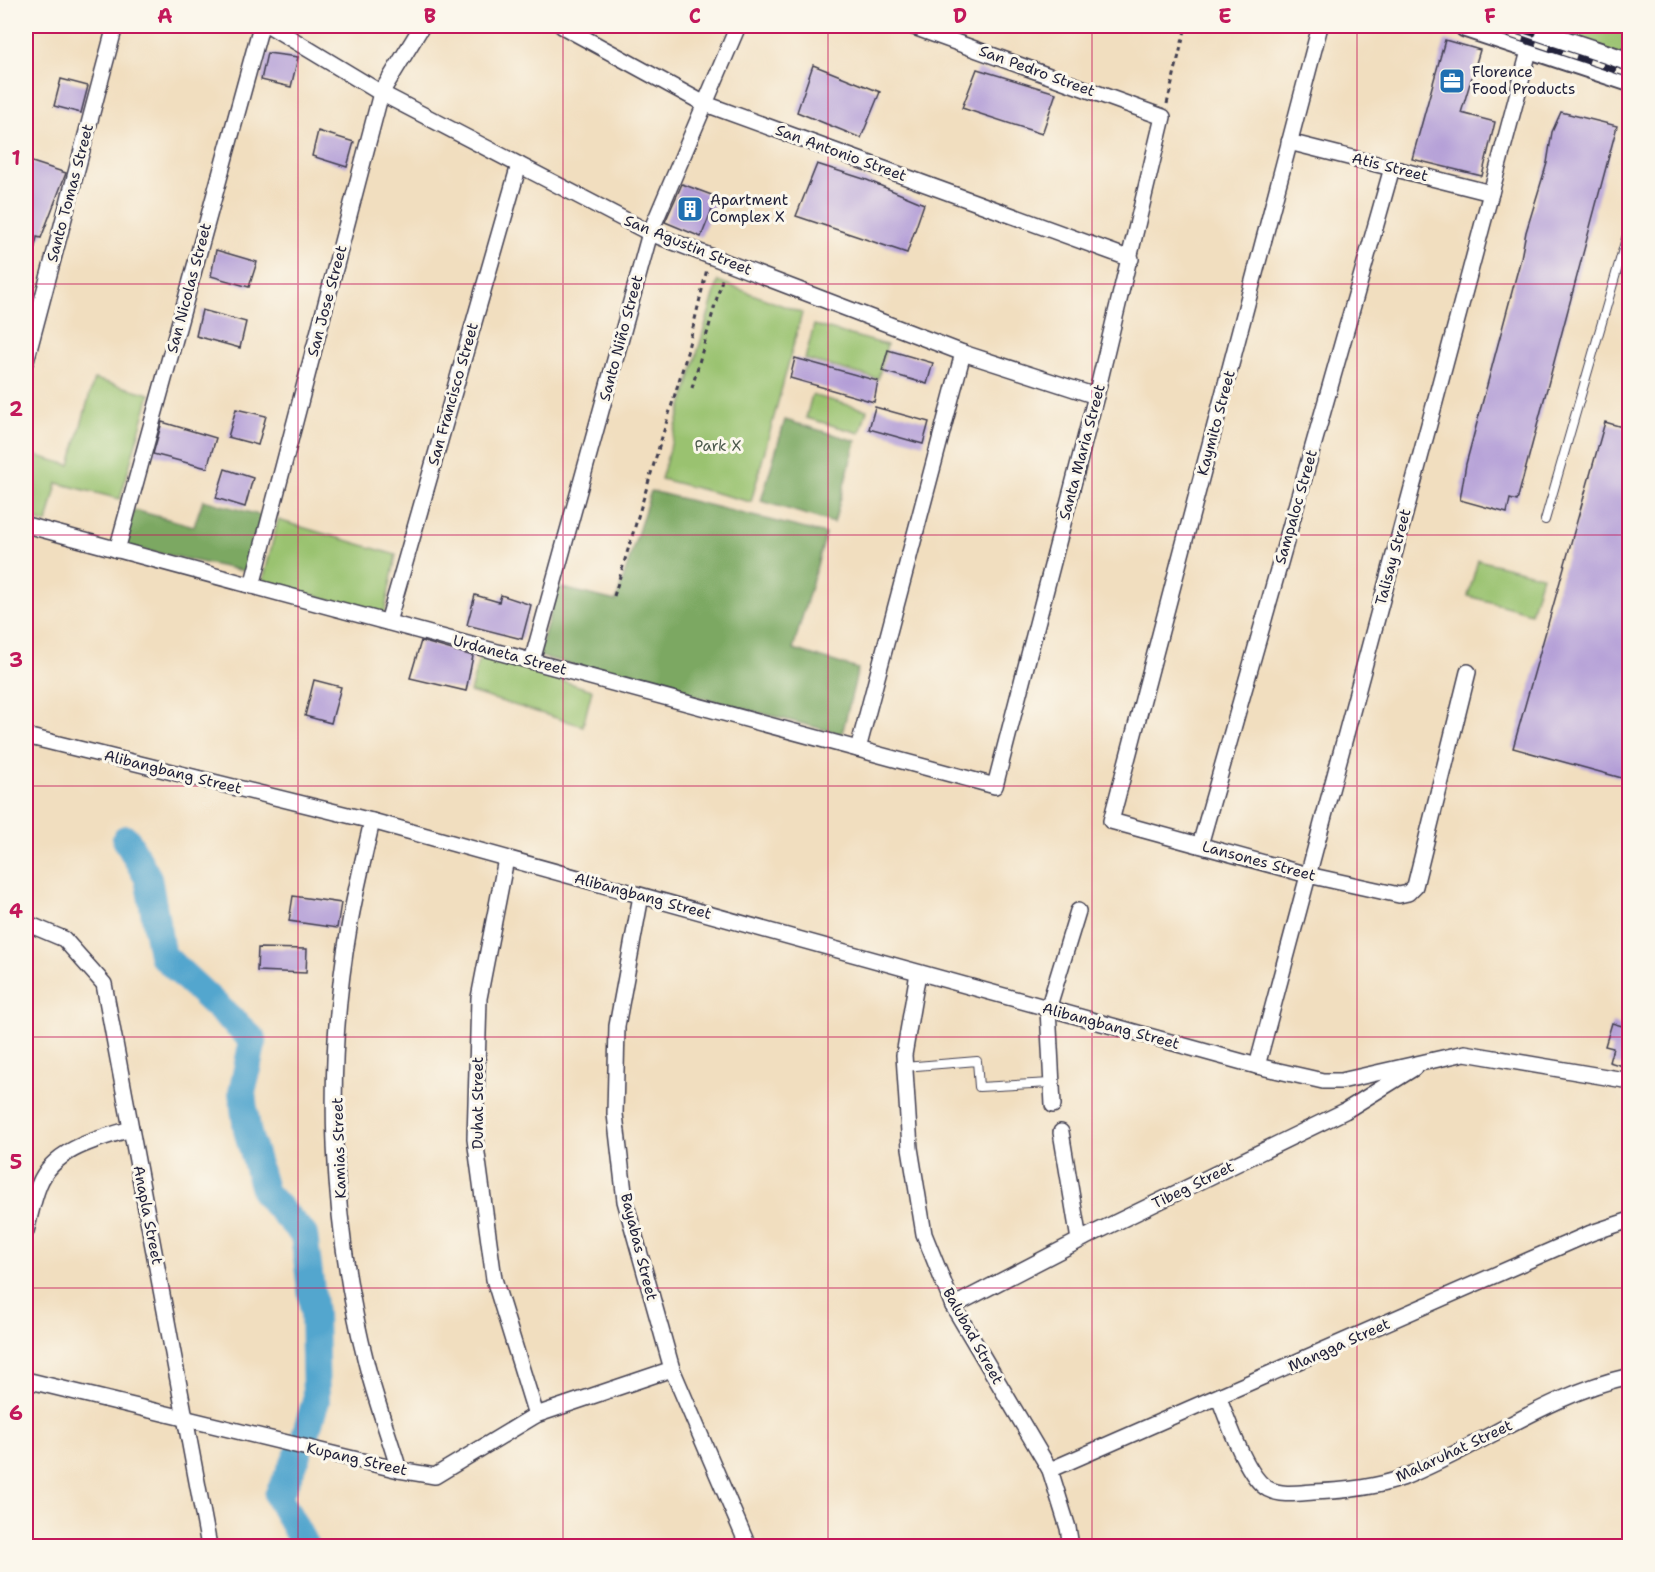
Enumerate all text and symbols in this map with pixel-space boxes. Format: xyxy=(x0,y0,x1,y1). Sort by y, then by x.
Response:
text: A xyxy=(157,3,173,29)
text: B xyxy=(424,3,436,29)
text: C xyxy=(689,3,701,29)
text: D xyxy=(953,3,967,29)
text: E xyxy=(1218,3,1232,29)
text: F xyxy=(1484,3,1496,29)
street label: San Pedro Street xyxy=(976,41,1098,101)
place label: Florence Food Products xyxy=(1472,62,1575,99)
office icon: Florence Food Products xyxy=(1437,66,1467,96)
street label: San Antonio Street xyxy=(773,120,909,186)
street label: Santo Tomas Street xyxy=(42,122,98,264)
text: 1 xyxy=(11,145,21,171)
street label: Atis Street xyxy=(1350,148,1430,186)
place label: Apartment Complex X xyxy=(710,190,788,227)
building icon: Apartment Complex X xyxy=(675,194,705,224)
street label: San Agustin Street xyxy=(621,210,755,280)
street label: San Nicolas Street xyxy=(162,221,216,355)
street label: San Jose Street xyxy=(303,243,351,359)
street label: Santo Niño Street xyxy=(595,273,647,403)
street label: San Francisco Street xyxy=(423,320,483,468)
street label: Kaymito Street xyxy=(1192,368,1240,478)
street label: Santa Maria Street xyxy=(1054,382,1110,522)
text: 2 xyxy=(9,396,23,422)
park label: Park X xyxy=(695,436,742,456)
street label: Sampaloc Street xyxy=(1270,447,1322,567)
street label: Talisay Street xyxy=(1371,506,1415,608)
street label: Urdaneta Street xyxy=(451,630,569,680)
text: 3 xyxy=(9,647,23,673)
street label: Alibangbang Street xyxy=(102,745,244,799)
street label: Lansones Street xyxy=(1200,836,1318,886)
street label: Alibangbang Street xyxy=(572,868,714,924)
text: 4 xyxy=(9,898,23,924)
street label: Alibangbang Street xyxy=(1040,998,1182,1054)
street label: Duhat Street xyxy=(468,1057,488,1149)
street label: Kamias Street xyxy=(327,1097,351,1199)
text: 5 xyxy=(10,1149,22,1175)
street label: Tibeg Street xyxy=(1149,1157,1237,1213)
street label: Anapla Street xyxy=(129,1164,167,1266)
street label: Bayabas Street xyxy=(616,1191,662,1303)
street label: Balubad Street xyxy=(938,1284,1008,1388)
street label: Mangga Street xyxy=(1285,1314,1393,1376)
text: 6 xyxy=(9,1400,23,1426)
street label: Malaruhat Street xyxy=(1392,1415,1516,1487)
street label: Kupang Street xyxy=(305,1438,409,1480)

